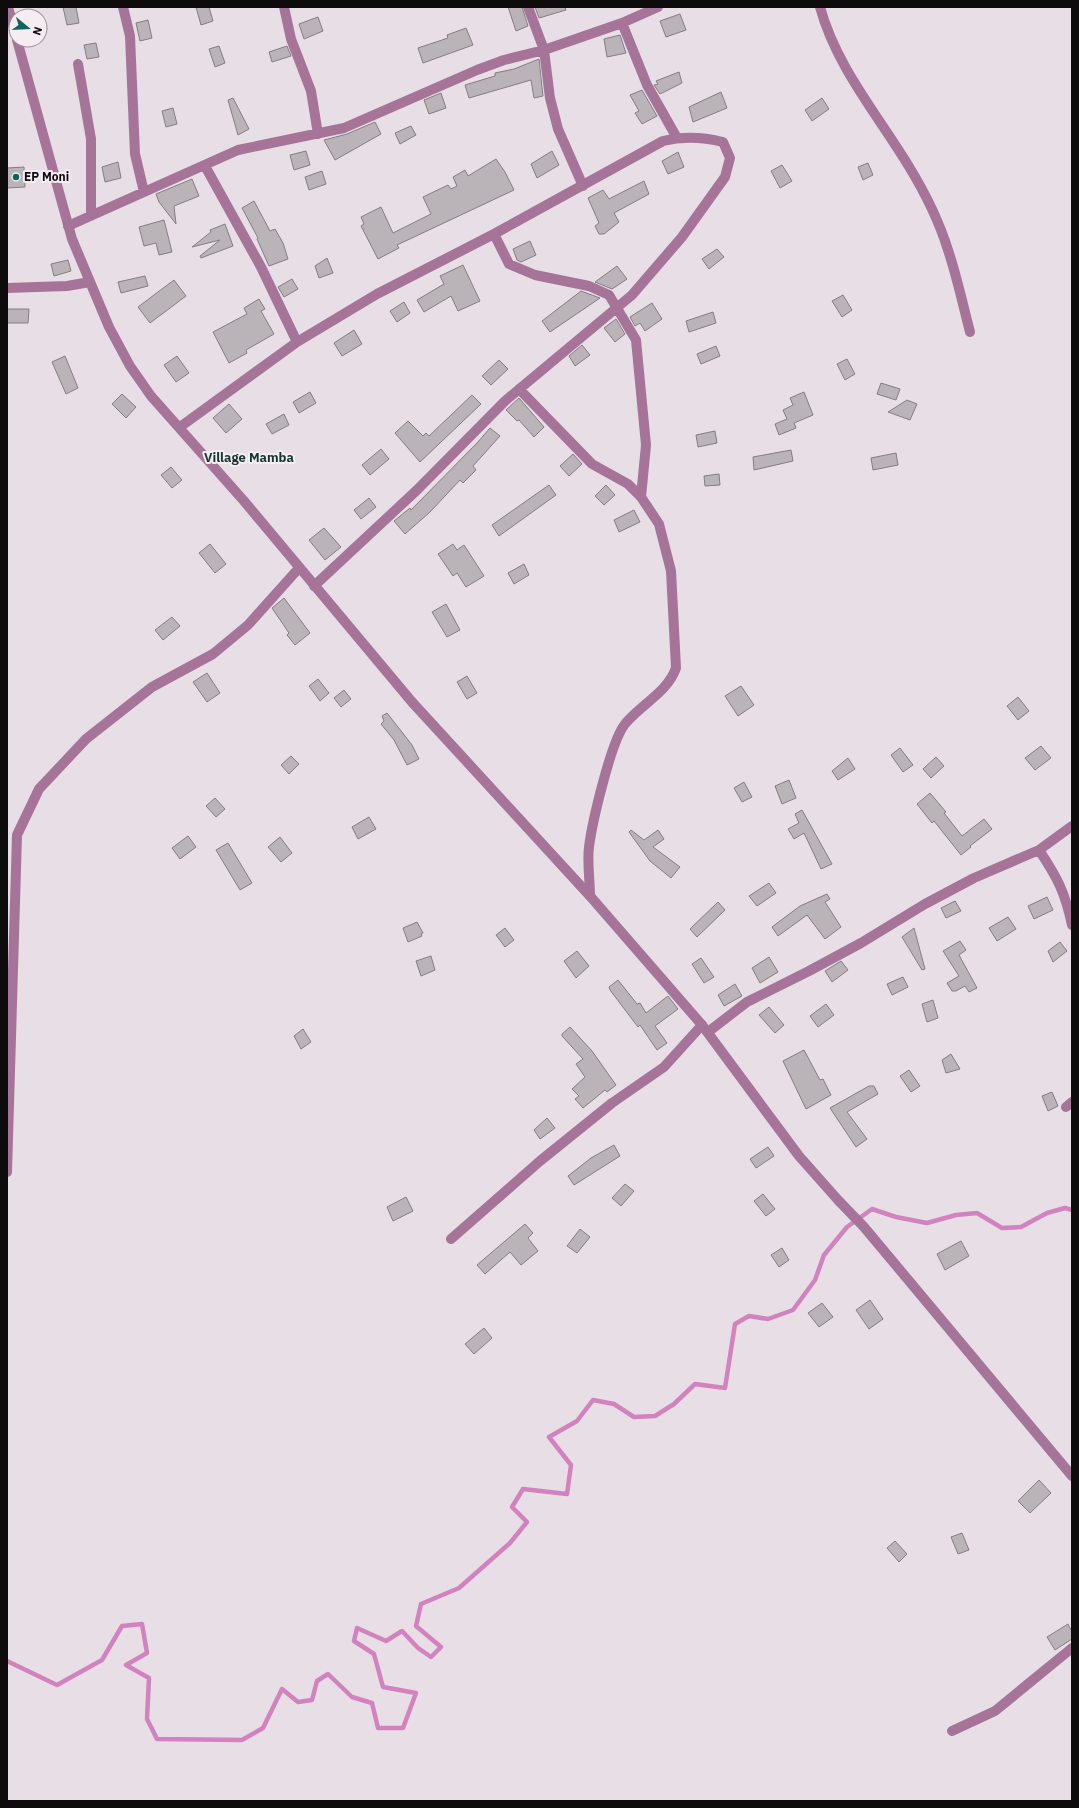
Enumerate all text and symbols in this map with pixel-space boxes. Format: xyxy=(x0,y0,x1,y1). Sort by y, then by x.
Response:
north arrow xyxy=(8,8,48,48)
text: N xyxy=(30,25,45,37)
place label: EP Moni xyxy=(24,169,69,184)
marker: EP Moni xyxy=(11,172,21,182)
district label: Village Mamba xyxy=(204,449,294,466)

